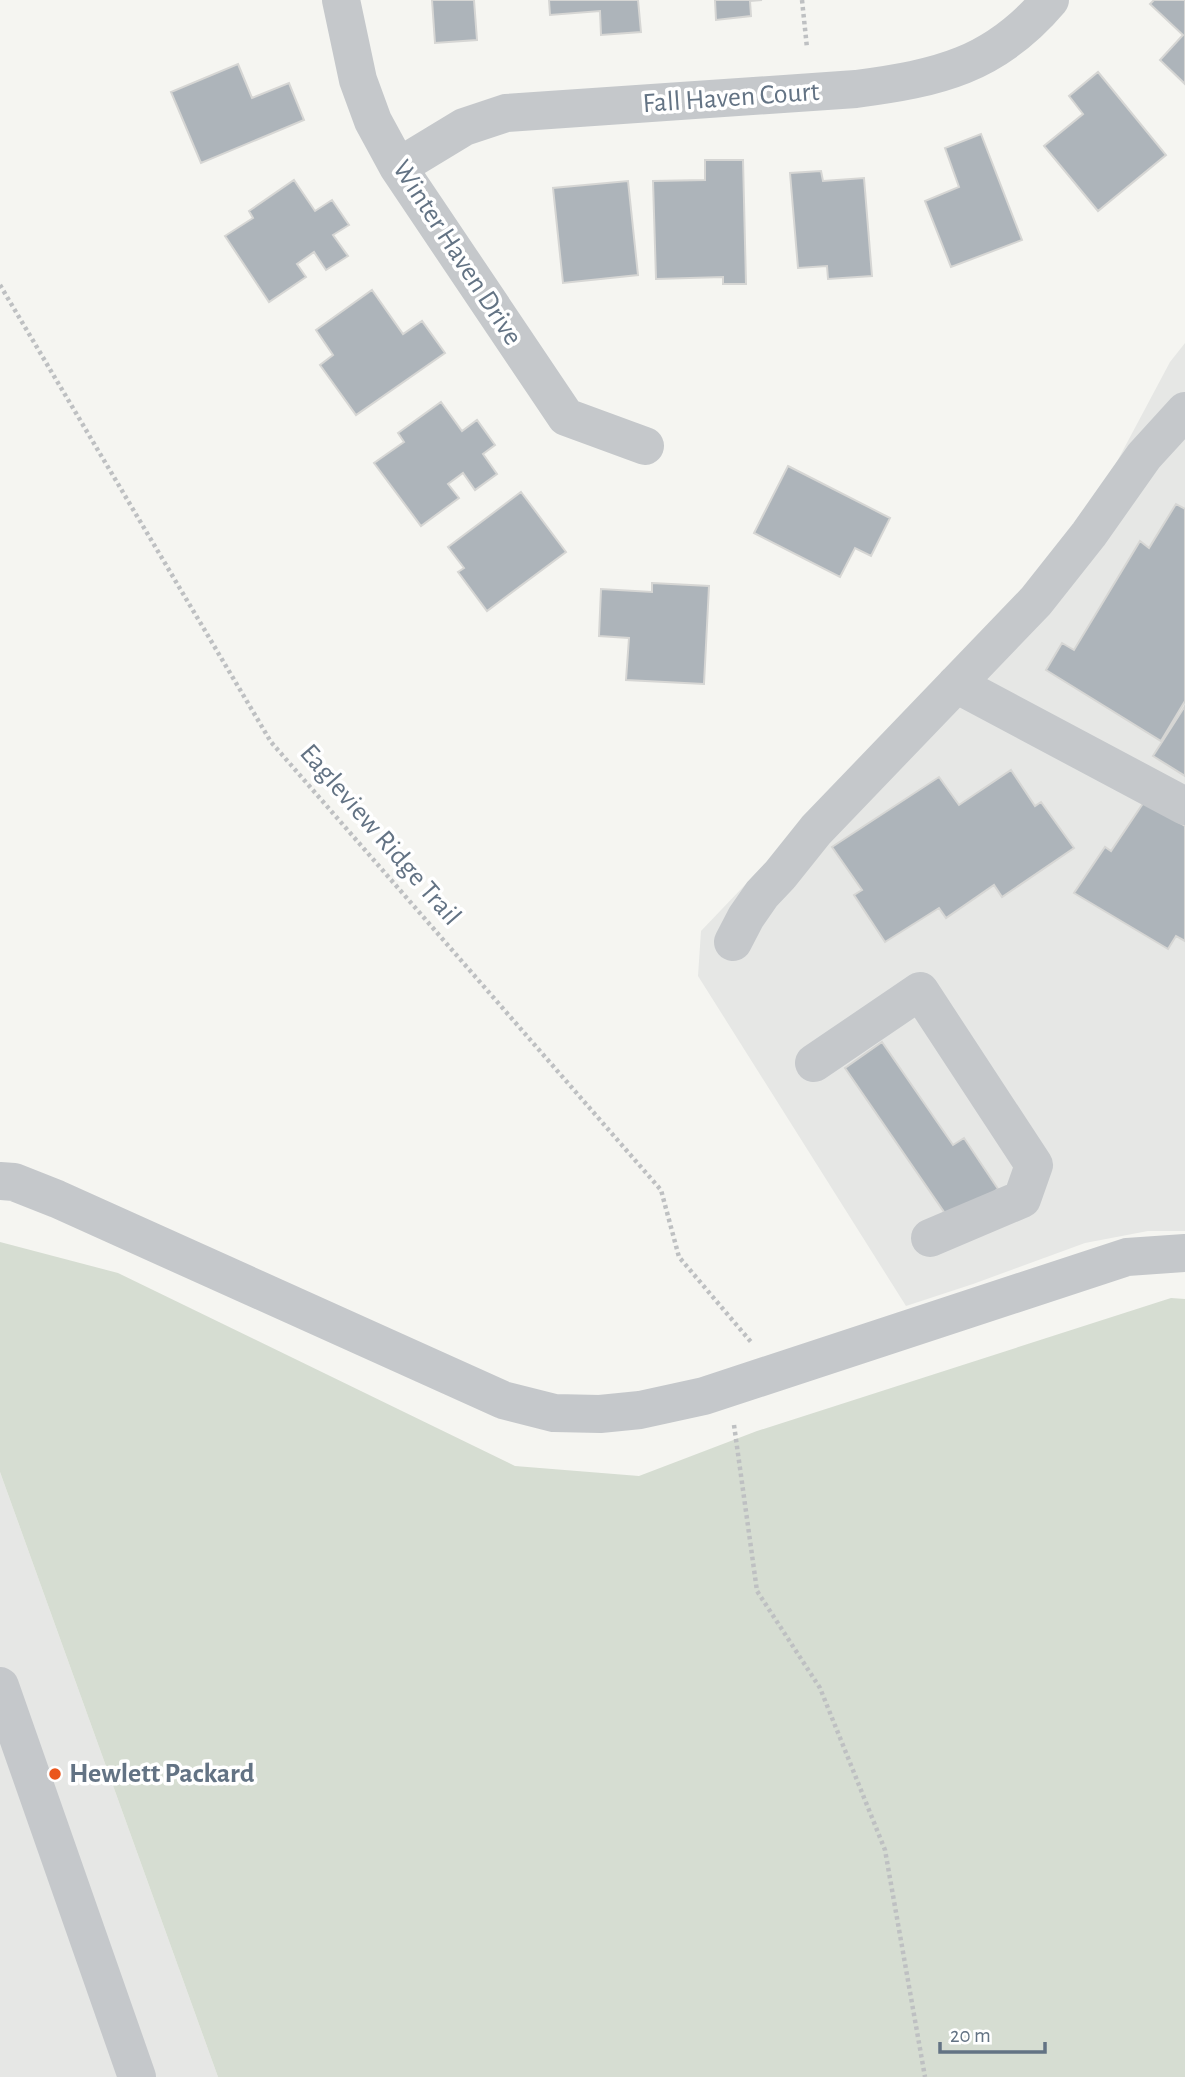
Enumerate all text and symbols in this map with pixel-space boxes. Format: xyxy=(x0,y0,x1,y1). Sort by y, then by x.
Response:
street label: Fall Haven Court xyxy=(642,78,820,118)
street label: Winter Haven Drive xyxy=(387,156,527,350)
street label: Eagleview Ridge Trail xyxy=(294,739,466,931)
place label: Hewlett Packard xyxy=(69,1760,255,1788)
marker: Hewlett Packard xyxy=(47,1766,63,1782)
scale bar xyxy=(940,2010,1045,2054)
text: 20 m xyxy=(950,2025,991,2046)

